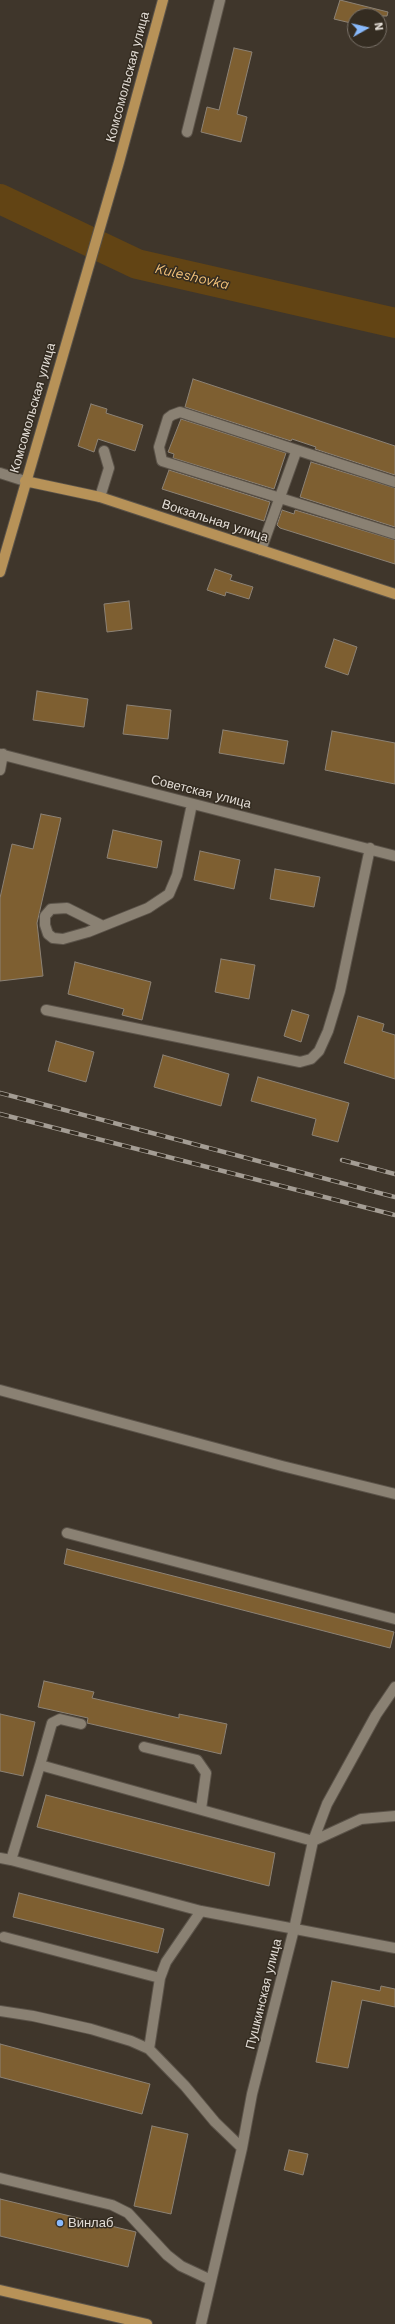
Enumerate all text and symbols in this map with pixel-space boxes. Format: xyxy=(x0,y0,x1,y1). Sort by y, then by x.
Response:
north arrow xyxy=(347,8,387,48)
street label: Комсомольская улица xyxy=(103,10,153,144)
text: N xyxy=(371,21,385,31)
water label: Kuleshovka xyxy=(153,260,231,294)
street label: Комсомольская улица xyxy=(7,341,59,475)
street label: Вокзальная улица xyxy=(160,496,270,546)
street label: Советская улица xyxy=(149,772,253,812)
street label: Пушкинская улица xyxy=(243,1937,285,2051)
place label: Винлаб xyxy=(68,2215,113,2231)
marker: Винлаб xyxy=(55,2218,65,2228)

